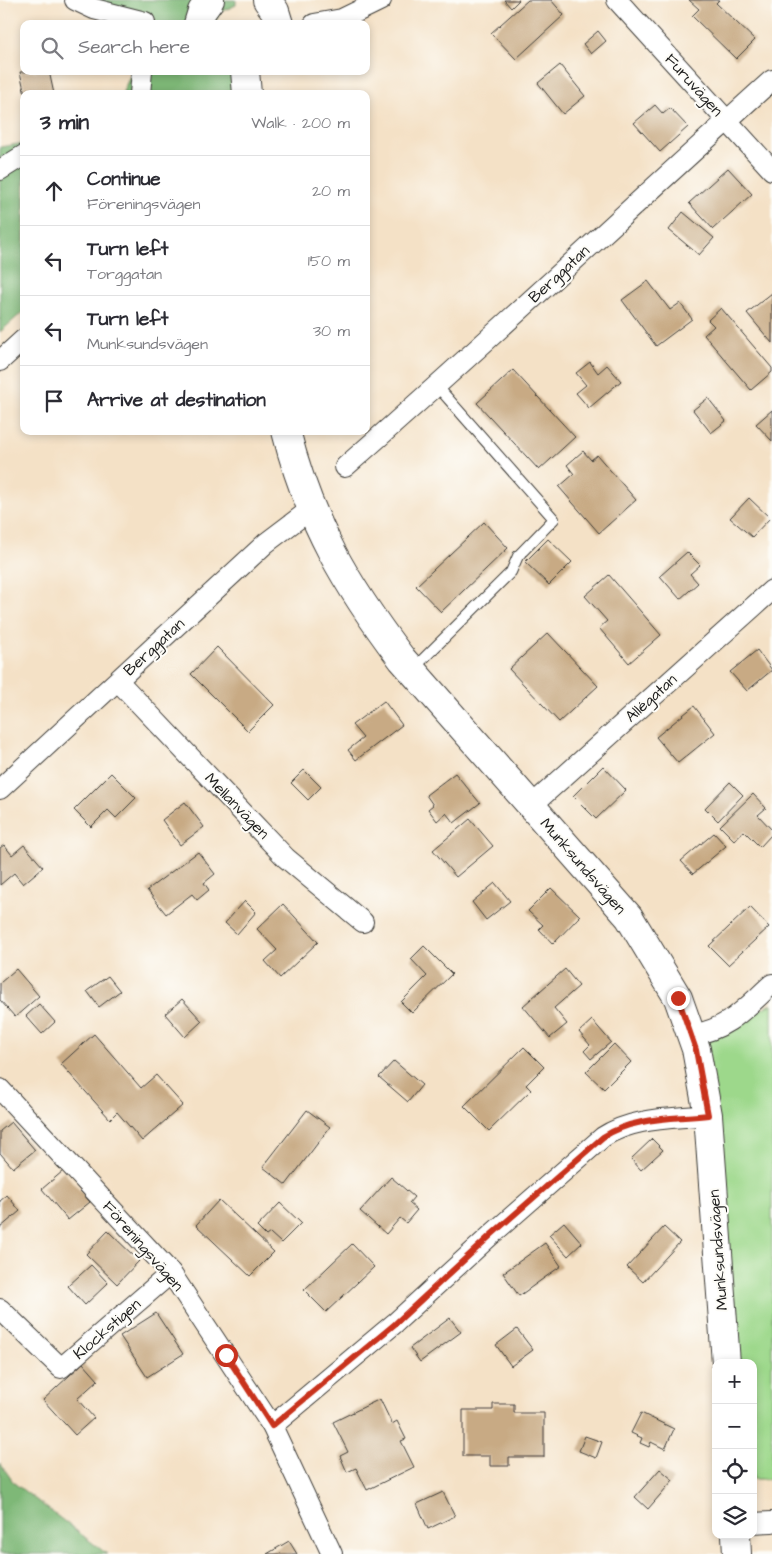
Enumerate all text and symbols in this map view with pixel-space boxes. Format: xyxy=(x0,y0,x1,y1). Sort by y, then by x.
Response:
search box xyxy=(20,20,370,75)
icon: search xyxy=(38,34,66,62)
text: Search here xyxy=(78,34,190,61)
street label: Furuvägen xyxy=(659,49,728,122)
text: 3 min xyxy=(40,108,89,137)
text: Walk · 200 m xyxy=(251,112,350,134)
text: Continue xyxy=(87,166,161,193)
icon: ahead xyxy=(40,177,68,205)
text: 20 m xyxy=(312,180,350,202)
text: Föreningsvägen xyxy=(87,193,201,215)
text: Turn left xyxy=(87,236,168,263)
street label: Berggatan xyxy=(524,240,595,309)
icon: left xyxy=(40,247,68,275)
text: 150 m xyxy=(308,250,350,272)
text: Torggatan xyxy=(87,263,162,285)
text: Turn left xyxy=(87,306,168,333)
icon: left xyxy=(40,317,68,345)
text: 30 m xyxy=(313,320,350,342)
text: Munksundsvägen xyxy=(87,333,208,355)
icon: arrive xyxy=(40,387,68,415)
text: Arrive at destination xyxy=(87,387,266,414)
street label: Berggatan xyxy=(119,613,190,682)
street label: Allégatan xyxy=(620,669,682,728)
street label: Mellanvägen xyxy=(199,768,274,845)
street label: Munksundsvägen xyxy=(534,813,631,920)
route end xyxy=(667,987,690,1010)
street label: Munksundsvägen xyxy=(703,1189,734,1311)
street label: Föreningsvägen xyxy=(97,1196,189,1297)
street label: Klockstigen xyxy=(68,1293,146,1365)
route start xyxy=(215,1344,238,1367)
map controls xyxy=(712,1359,757,1539)
button: + xyxy=(712,1359,757,1404)
button: − xyxy=(712,1404,757,1449)
button: locate xyxy=(712,1449,757,1494)
button: layers xyxy=(712,1494,757,1539)

